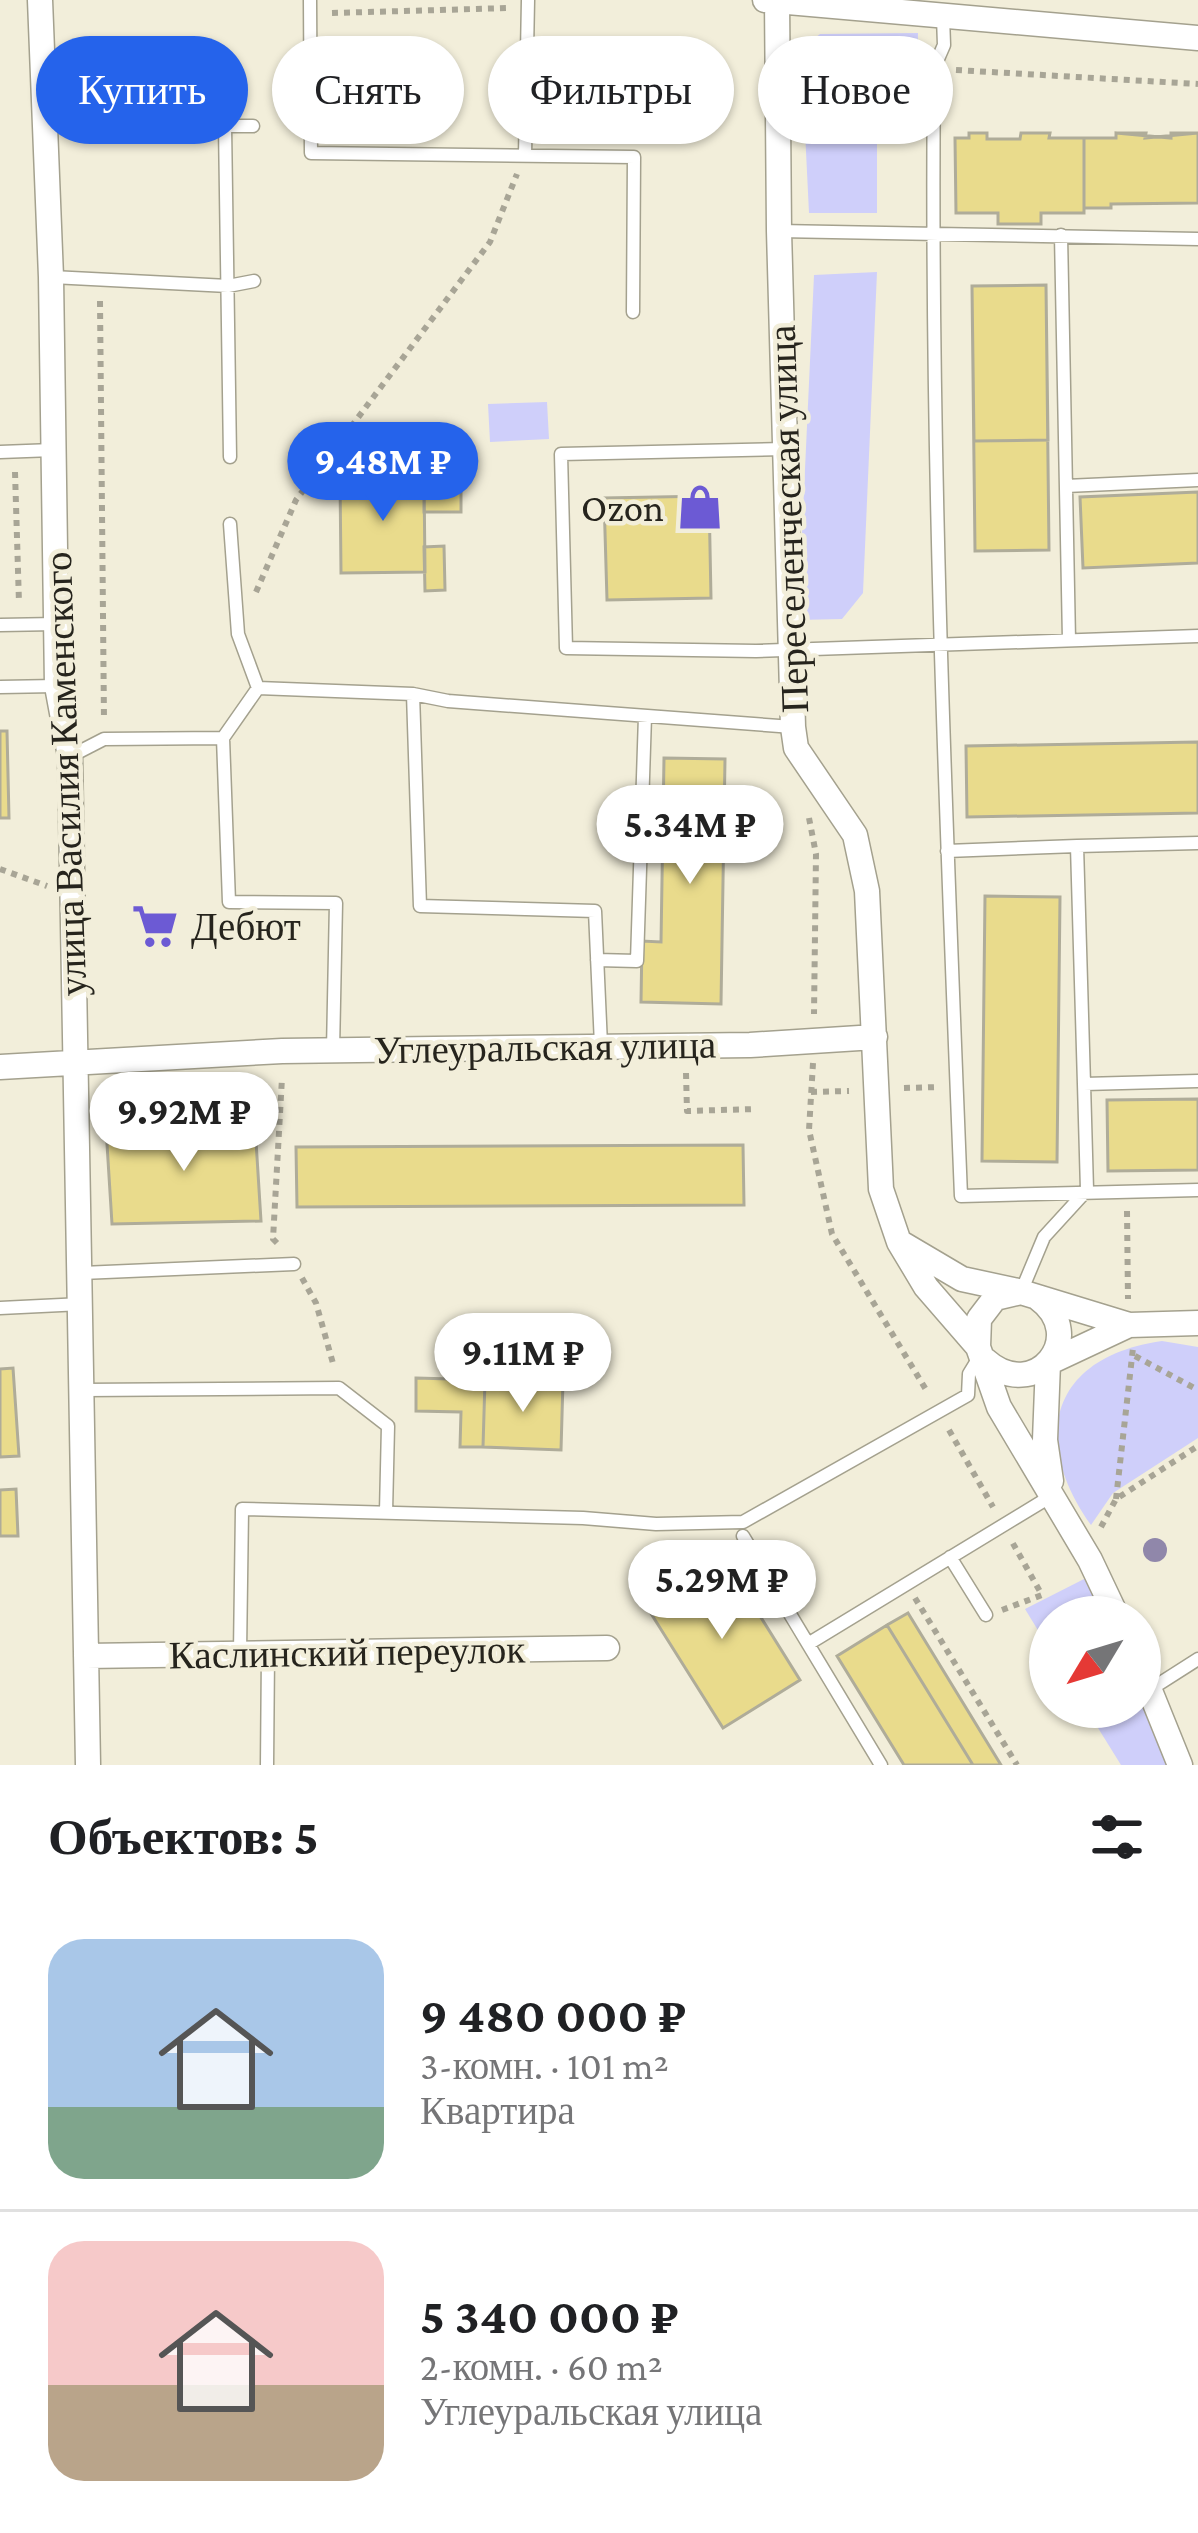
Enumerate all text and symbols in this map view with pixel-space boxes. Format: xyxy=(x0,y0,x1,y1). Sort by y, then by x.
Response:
chip: Купить xyxy=(36,36,248,144)
chip: Снять xyxy=(272,36,464,144)
chip: Фильтры xyxy=(488,36,734,144)
chip: Новое xyxy=(758,36,953,144)
street label: Переселенческая улица xyxy=(760,324,817,714)
pin: 9.48M ₽ xyxy=(272,422,494,524)
text: 9.48M ₽ xyxy=(314,439,452,482)
shop icon: Ozon xyxy=(675,482,725,532)
place label: Ozon xyxy=(581,486,664,529)
street label: улица Василия Каменского xyxy=(36,551,95,997)
pin: 5.34M ₽ xyxy=(579,785,801,887)
text: 5.34M ₽ xyxy=(624,802,756,845)
supermarket icon: Дебют xyxy=(130,901,180,951)
place label: Дебют xyxy=(191,905,301,949)
street label: Углеуральская улица xyxy=(373,1023,717,1072)
pin: 9.92M ₽ xyxy=(73,1072,295,1174)
text: 9.92M ₽ xyxy=(117,1089,251,1132)
pin: 9.11M ₽ xyxy=(412,1313,634,1415)
text: 9.11M ₽ xyxy=(461,1330,585,1373)
pin: 5.29M ₽ xyxy=(611,1540,833,1642)
text: 5.29M ₽ xyxy=(655,1557,789,1600)
north arrow xyxy=(1029,1596,1161,1728)
map controls xyxy=(1029,1596,1161,1728)
street label: Каслинский переулок xyxy=(168,1627,526,1678)
icon: filters xyxy=(1084,1804,1150,1870)
text: Объектов: 5 xyxy=(48,1808,319,1865)
text: 9 480 000 ₽ xyxy=(420,1986,687,2043)
icon: home xyxy=(144,1987,288,2131)
text: 3-комн. · 101 m² xyxy=(420,2044,669,2087)
text: Квартира xyxy=(420,2089,575,2132)
text: 5 340 000 ₽ xyxy=(420,2287,679,2344)
icon: home xyxy=(144,2289,288,2433)
text: 2-комн. · 60 m² xyxy=(420,2345,663,2388)
text: Углеуральская улица xyxy=(420,2390,762,2433)

